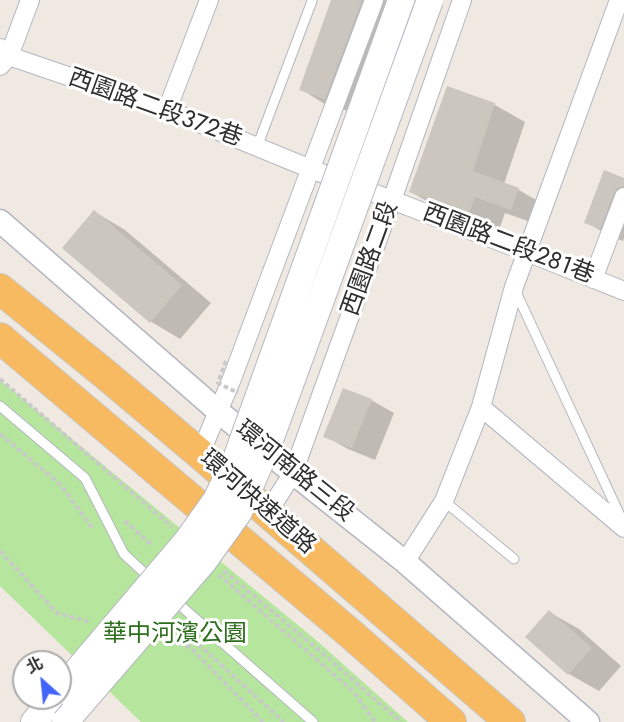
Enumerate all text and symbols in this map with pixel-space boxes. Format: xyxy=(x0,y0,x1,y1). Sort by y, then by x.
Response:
street label: 西園路二段372巷 xyxy=(64,64,246,154)
street label: 西園路二段 xyxy=(337,198,405,320)
street label: 西園路二段281巷 xyxy=(418,199,598,291)
street label: 環河南路三段 xyxy=(229,415,359,529)
street label: 環河快速道路 xyxy=(193,445,321,561)
park label: 華中河濱公園 xyxy=(103,621,247,649)
north arrow xyxy=(12,650,72,710)
text: 北 xyxy=(22,651,47,679)

